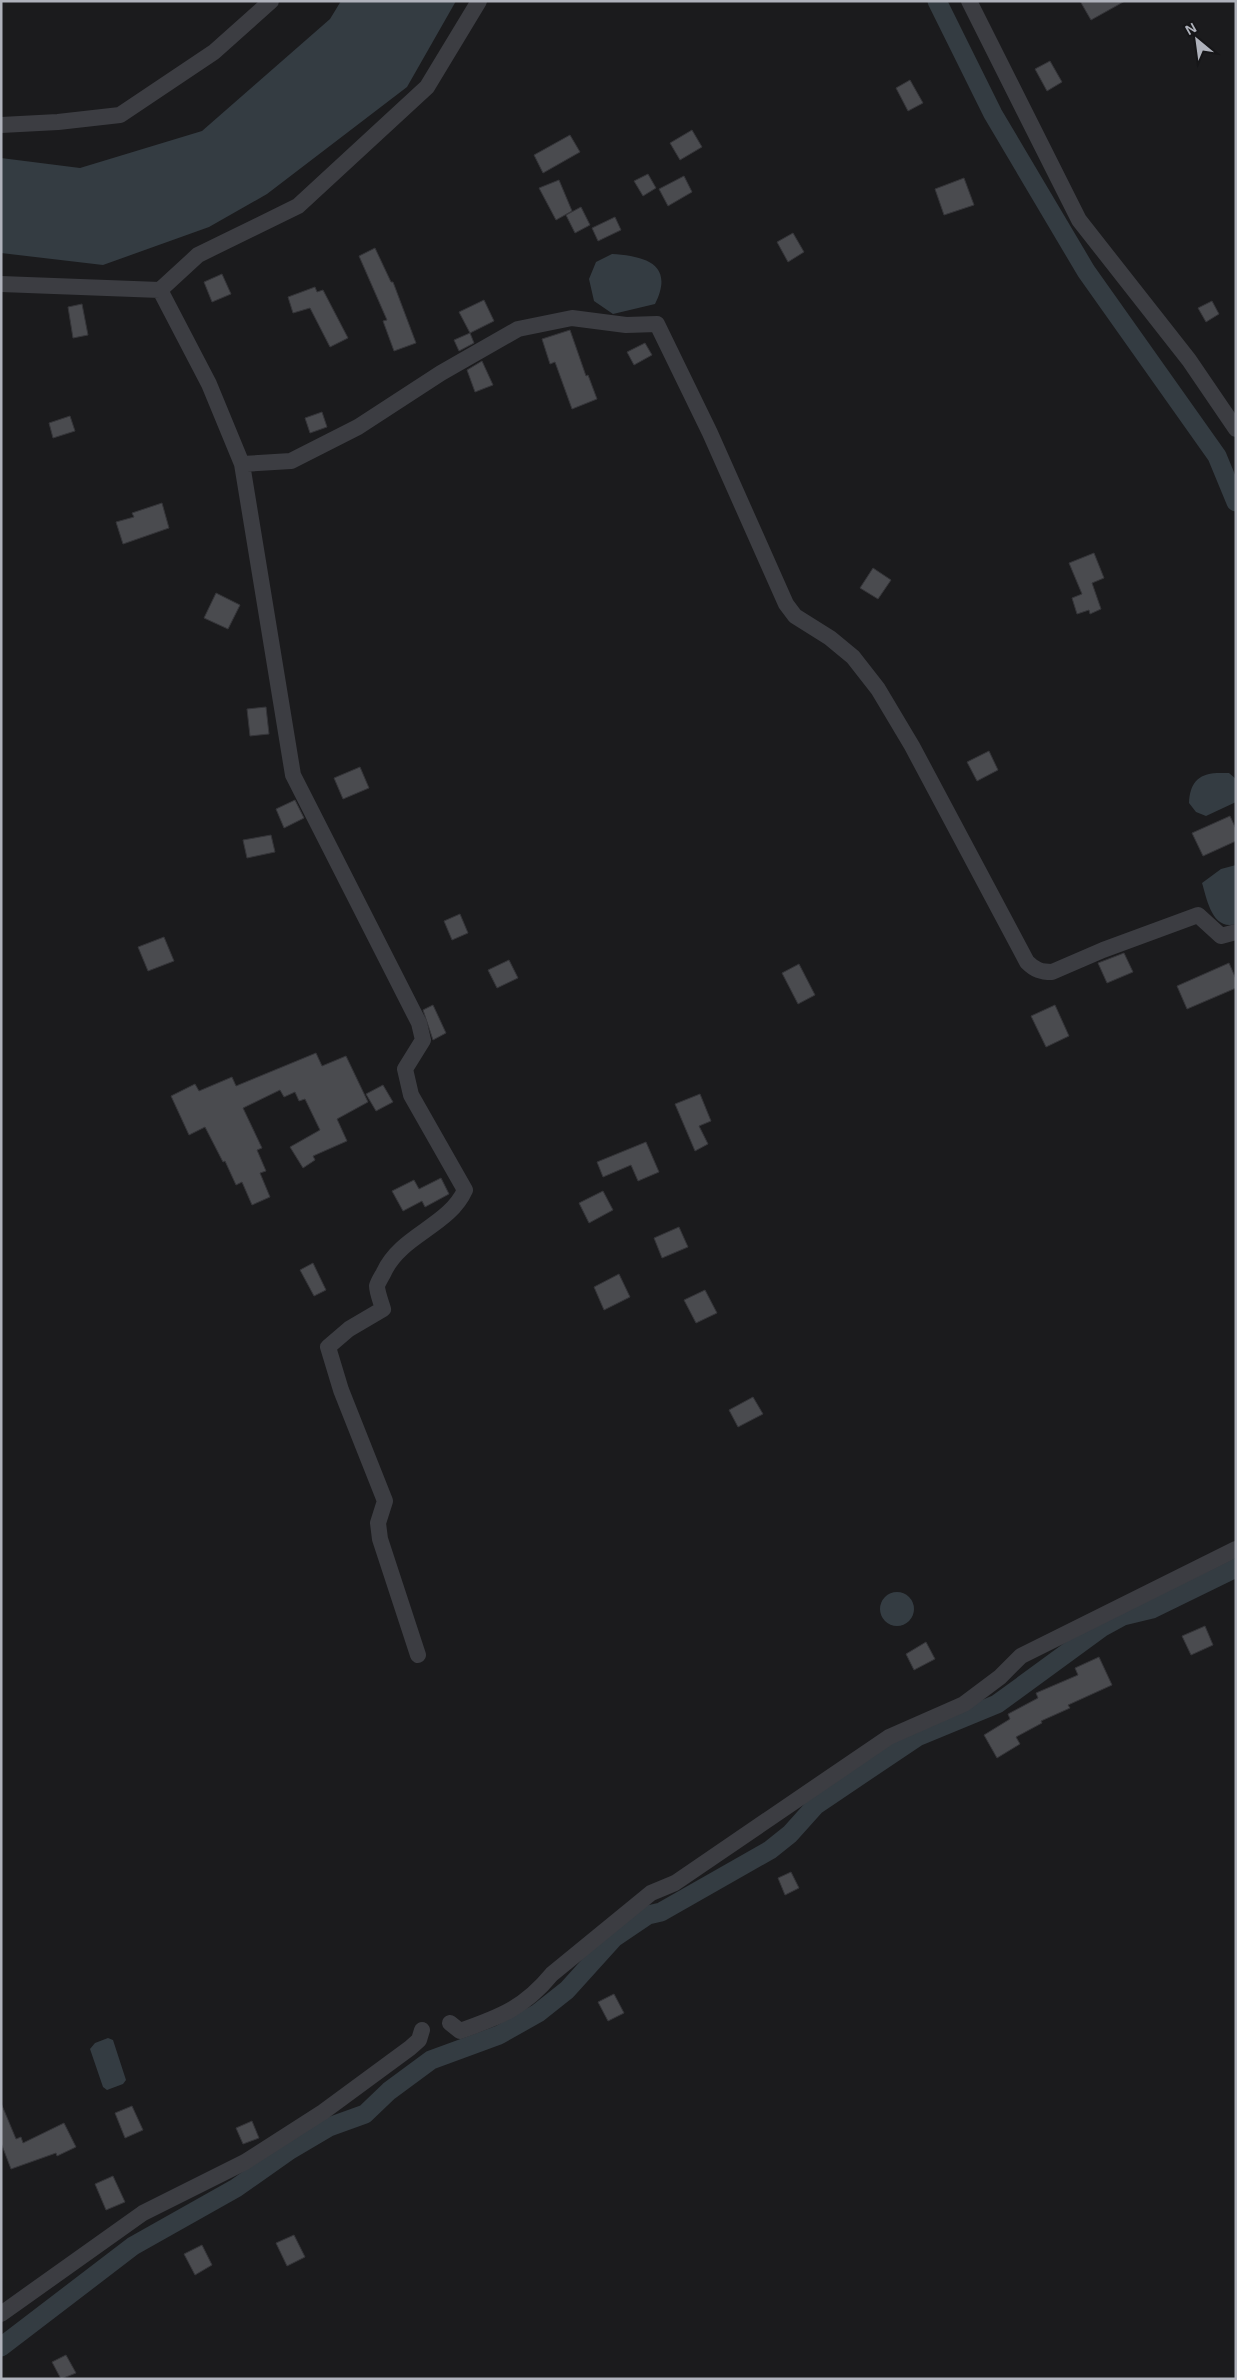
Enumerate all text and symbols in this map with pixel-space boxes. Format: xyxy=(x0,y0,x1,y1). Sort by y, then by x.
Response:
north arrow xyxy=(1172,15,1222,65)
text: N xyxy=(1182,19,1199,38)

